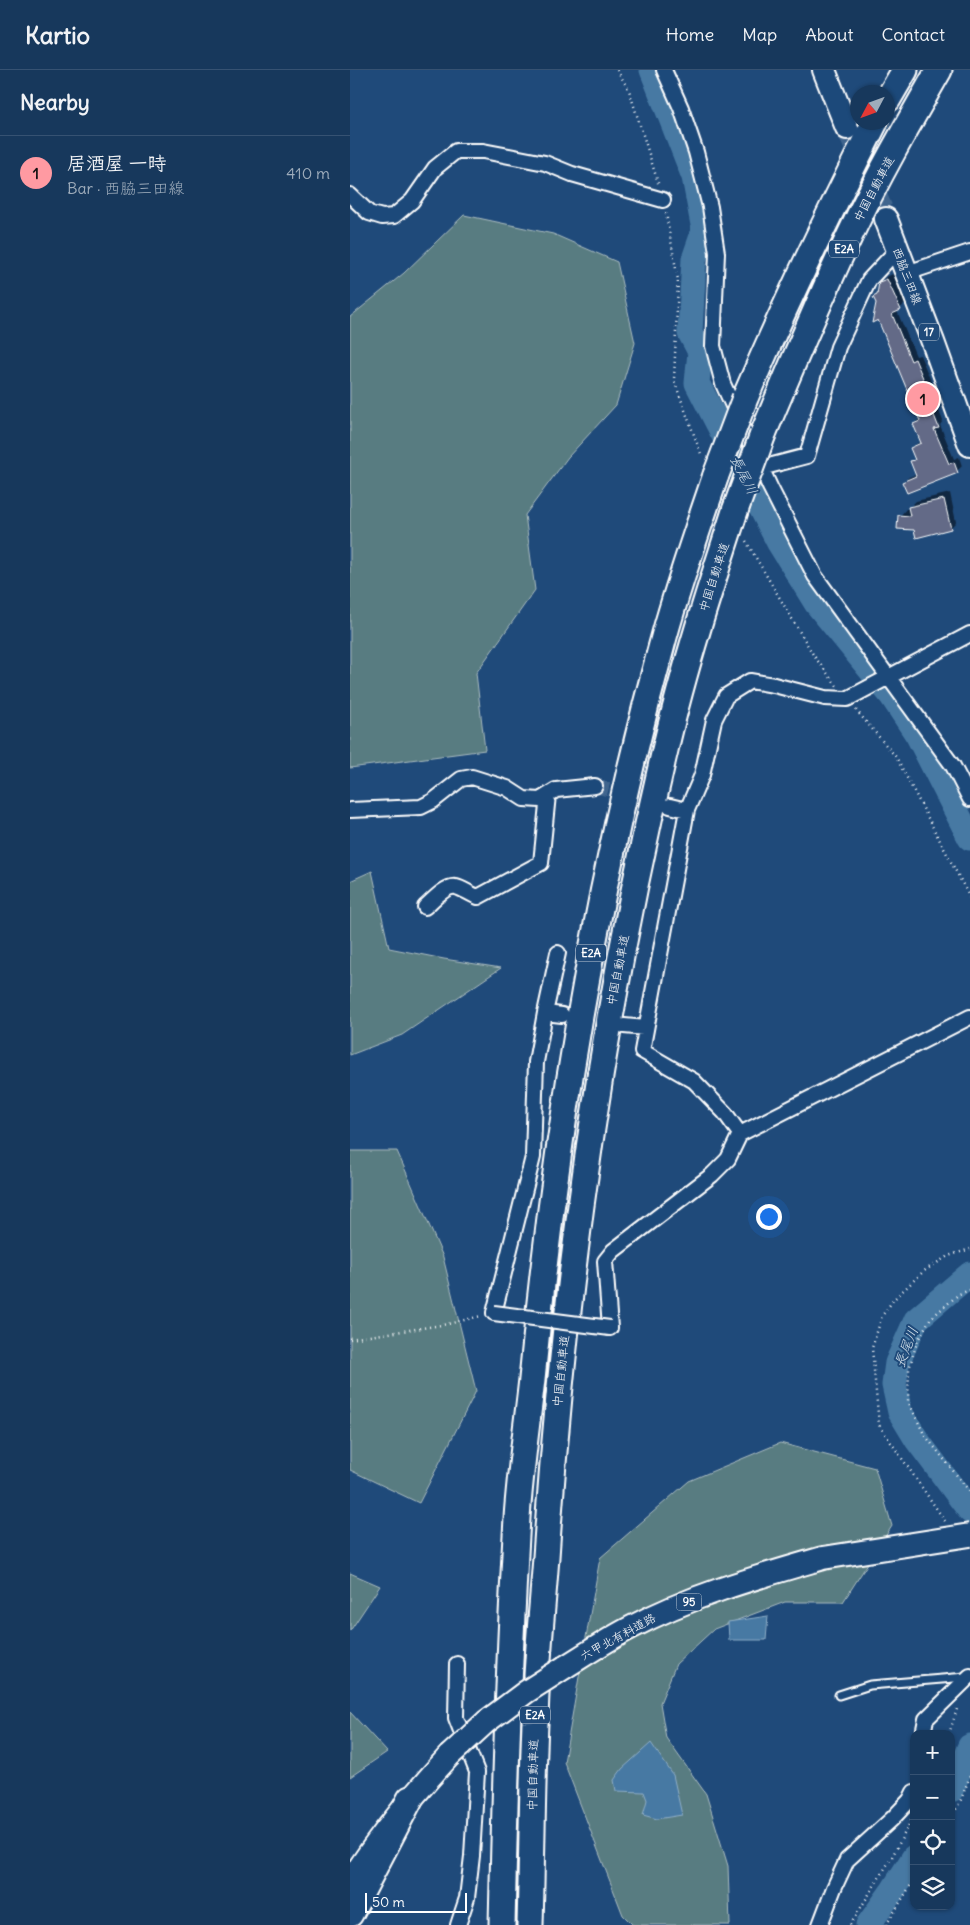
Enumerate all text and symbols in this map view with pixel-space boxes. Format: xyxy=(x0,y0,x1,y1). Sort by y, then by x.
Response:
text: Kartio xyxy=(25,20,90,50)
text: Home xyxy=(666,23,714,46)
text: Map xyxy=(742,23,777,46)
text: About xyxy=(805,23,853,46)
text: Contact xyxy=(881,23,945,46)
north arrow xyxy=(850,85,895,130)
text: Nearby xyxy=(20,89,90,116)
text: 居酒屋 一時 xyxy=(67,151,167,175)
street label: 中国自動車道 xyxy=(850,153,897,224)
text: 1 xyxy=(33,163,39,183)
text: 410 m xyxy=(286,163,330,183)
text: Bar · 西脇三田線 xyxy=(67,178,184,198)
road number: E2A xyxy=(829,240,859,258)
street label: 西脇三田線 xyxy=(890,245,925,307)
road number: 17 xyxy=(919,323,939,340)
pin: 1 xyxy=(907,380,939,418)
water label: 長尾川 xyxy=(726,452,762,498)
street label: 中国自動車道 xyxy=(695,540,732,613)
street label: 中国自動車道 xyxy=(603,933,632,1007)
road number: E2A xyxy=(576,944,606,961)
your location xyxy=(756,1204,782,1230)
water label: 長尾川 xyxy=(890,1324,922,1370)
street label: 中国自動車道 xyxy=(549,1334,572,1408)
road number: 95 xyxy=(676,1594,702,1610)
street label: 六甲北有料道路 xyxy=(577,1610,658,1663)
road number: E2A xyxy=(520,1706,550,1724)
map controls xyxy=(910,1730,955,1910)
button: + xyxy=(910,1730,955,1775)
street label: 中国自動車道 xyxy=(524,1739,541,1811)
button: − xyxy=(910,1775,955,1820)
button: locate xyxy=(910,1820,955,1865)
button: layers xyxy=(910,1865,955,1910)
scale bar xyxy=(365,1890,468,1913)
text: 50 m xyxy=(372,1893,405,1911)

